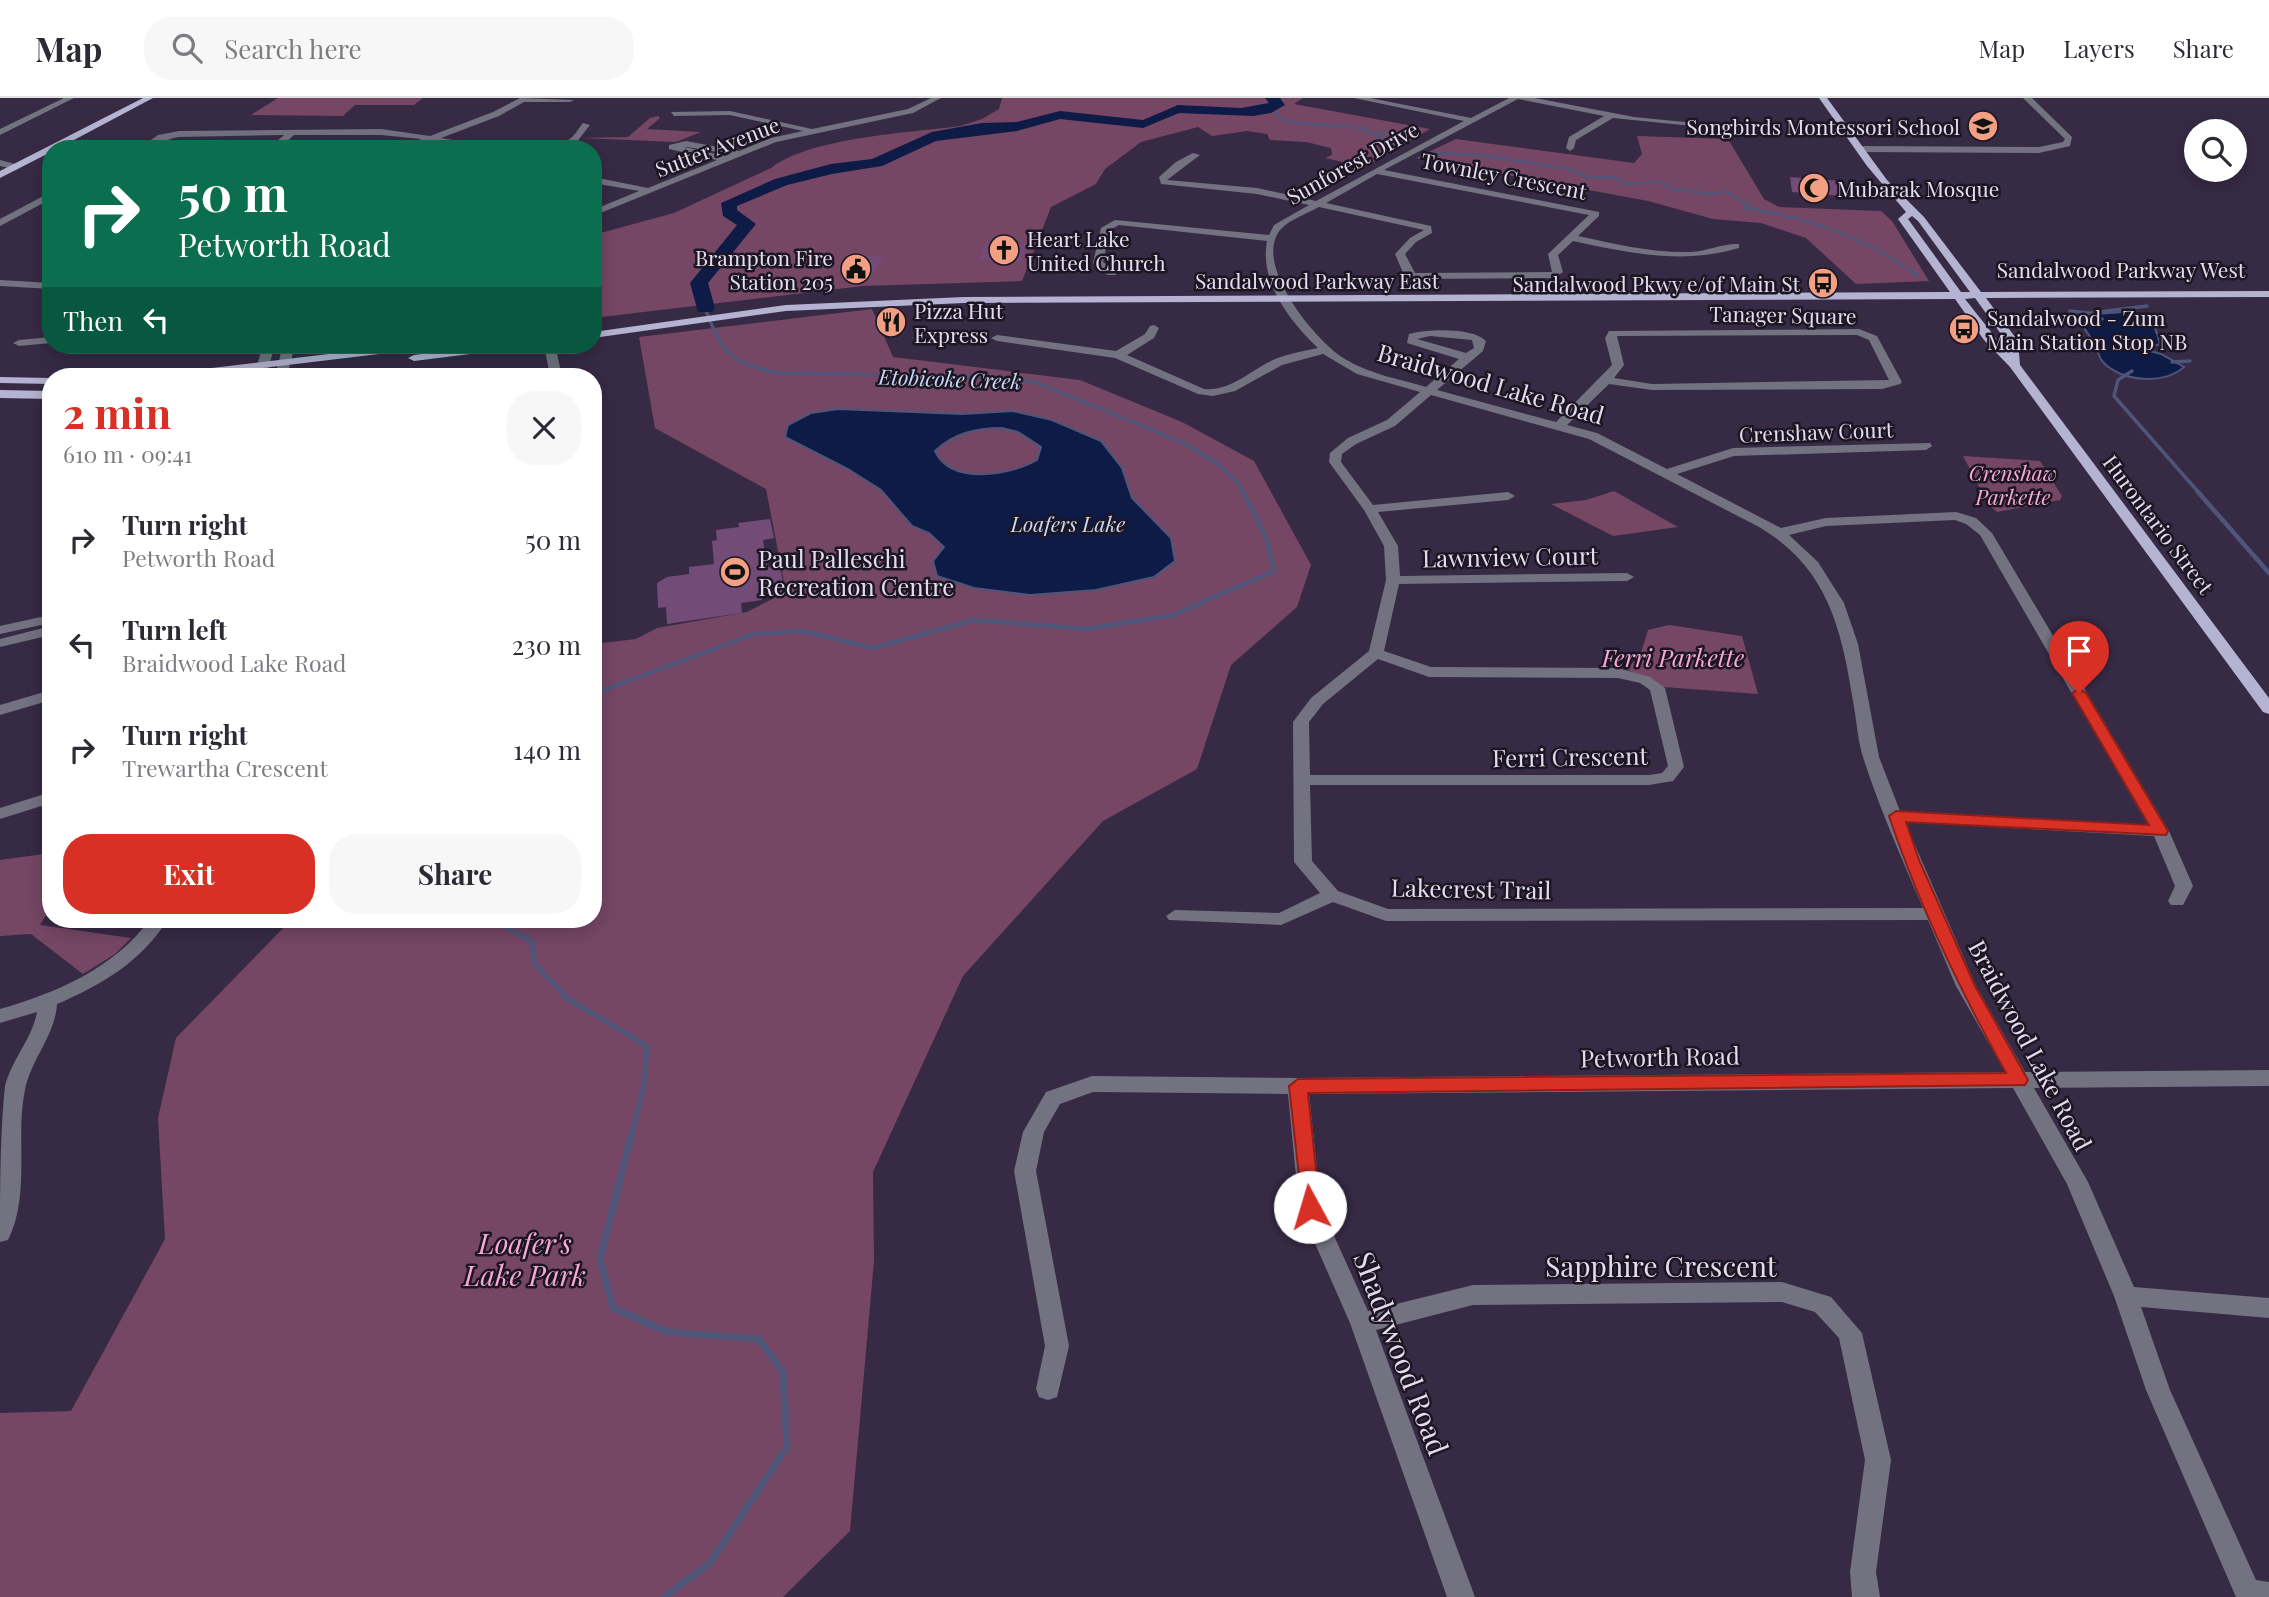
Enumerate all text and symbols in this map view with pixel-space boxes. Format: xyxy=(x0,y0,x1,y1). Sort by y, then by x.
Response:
search box xyxy=(144,17,634,80)
text: Map xyxy=(35,26,102,70)
icon: search xyxy=(168,29,206,67)
text: Search here xyxy=(224,31,362,66)
text: Map xyxy=(1979,32,2025,64)
text: Layers xyxy=(2063,32,2135,64)
text: Share xyxy=(2173,32,2234,64)
street label: Sutter Avenue xyxy=(651,109,783,183)
school or university icon: Songbirds Montessori School xyxy=(1966,109,2000,143)
place label: Songbirds Montessori School xyxy=(1686,112,1960,140)
street label: Sunforest Drive xyxy=(1281,114,1423,210)
map controls xyxy=(2184,119,2247,182)
button: search xyxy=(2184,119,2247,182)
street label: Townley Crescent xyxy=(1419,145,1590,205)
text: 50 m xyxy=(178,159,288,224)
icon: right xyxy=(63,168,154,259)
mosque icon: Mubarak Mosque xyxy=(1797,171,1831,205)
place label: Mubarak Mosque xyxy=(1837,174,1999,202)
text: Petworth Road xyxy=(178,222,391,265)
place label: Heart Lake United Church xyxy=(1027,224,1166,276)
church icon: Heart Lake United Church xyxy=(987,233,1021,267)
place label: Brampton Fire Station 205 xyxy=(695,243,833,295)
public building icon: Brampton Fire Station 205 xyxy=(839,252,873,286)
street label: Sandalwood Parkway West xyxy=(1997,255,2246,283)
street label: Sandalwood Parkway East xyxy=(1195,266,1440,294)
bus stop icon: Sandalwood Pkwy e/of Main St xyxy=(1806,266,1840,300)
place label: Sandalwood Pkwy e/of Main St xyxy=(1512,269,1801,297)
place label: Pizza Hut Express xyxy=(914,296,1004,348)
street label: Tanager Square xyxy=(1709,299,1857,329)
icon: left xyxy=(137,301,175,339)
text: Then xyxy=(63,303,123,338)
place label: Sandalwood - Zum Main Station Stop NB xyxy=(1987,303,2187,355)
restaurant icon: Pizza Hut Express xyxy=(874,305,908,339)
bus stop icon: Sandalwood - Zum Main Station Stop NB xyxy=(1947,312,1981,346)
street label: Braidwood Lake Road xyxy=(1374,335,1608,431)
water label: Etobicoke Creek xyxy=(877,361,1022,394)
text: 2 min xyxy=(63,384,171,440)
button: close xyxy=(507,391,581,465)
street label: Crenshaw Court xyxy=(1738,414,1894,448)
text: 610 m · 09:41 xyxy=(63,438,192,469)
street label: Hurontario Street xyxy=(2097,449,2221,600)
park label: Crenshaw Parkette xyxy=(1969,458,2057,510)
text: Turn right xyxy=(122,507,248,542)
water label: Loafers Lake xyxy=(1010,509,1125,537)
icon: right xyxy=(63,521,101,559)
text: 50 m xyxy=(525,522,581,557)
street label: Lawnview Court xyxy=(1422,538,1599,574)
text: Petworth Road xyxy=(122,542,275,573)
place label: Paul Palleschi Recreation Centre xyxy=(758,542,954,602)
sports icon: Paul Palleschi Recreation Centre xyxy=(718,555,752,589)
text: Turn left xyxy=(122,612,227,647)
pin xyxy=(2049,621,2109,693)
icon: left xyxy=(63,626,101,664)
text: 230 m xyxy=(512,627,581,662)
icon: arrive xyxy=(2060,632,2098,670)
park label: Ferri Parkette xyxy=(1601,641,1744,673)
text: Braidwood Lake Road xyxy=(122,647,346,678)
text: Turn right xyxy=(122,717,248,752)
icon: right xyxy=(63,731,101,769)
text: 140 m xyxy=(513,732,581,767)
street label: Ferri Crescent xyxy=(1492,739,1649,773)
text: Trewartha Crescent xyxy=(122,752,328,783)
button: Exit xyxy=(63,834,315,914)
button: Share xyxy=(329,834,581,914)
street label: Lakecrest Trail xyxy=(1391,871,1552,905)
street label: Braidwood Lake Road xyxy=(1962,934,2100,1156)
street label: Petworth Road xyxy=(1580,1039,1740,1073)
position arrow xyxy=(1273,1170,1347,1244)
park label: Loafer's Lake Park xyxy=(463,1224,586,1293)
street label: Shadywood Road xyxy=(1346,1246,1458,1460)
street label: Sapphire Crescent xyxy=(1545,1247,1778,1284)

